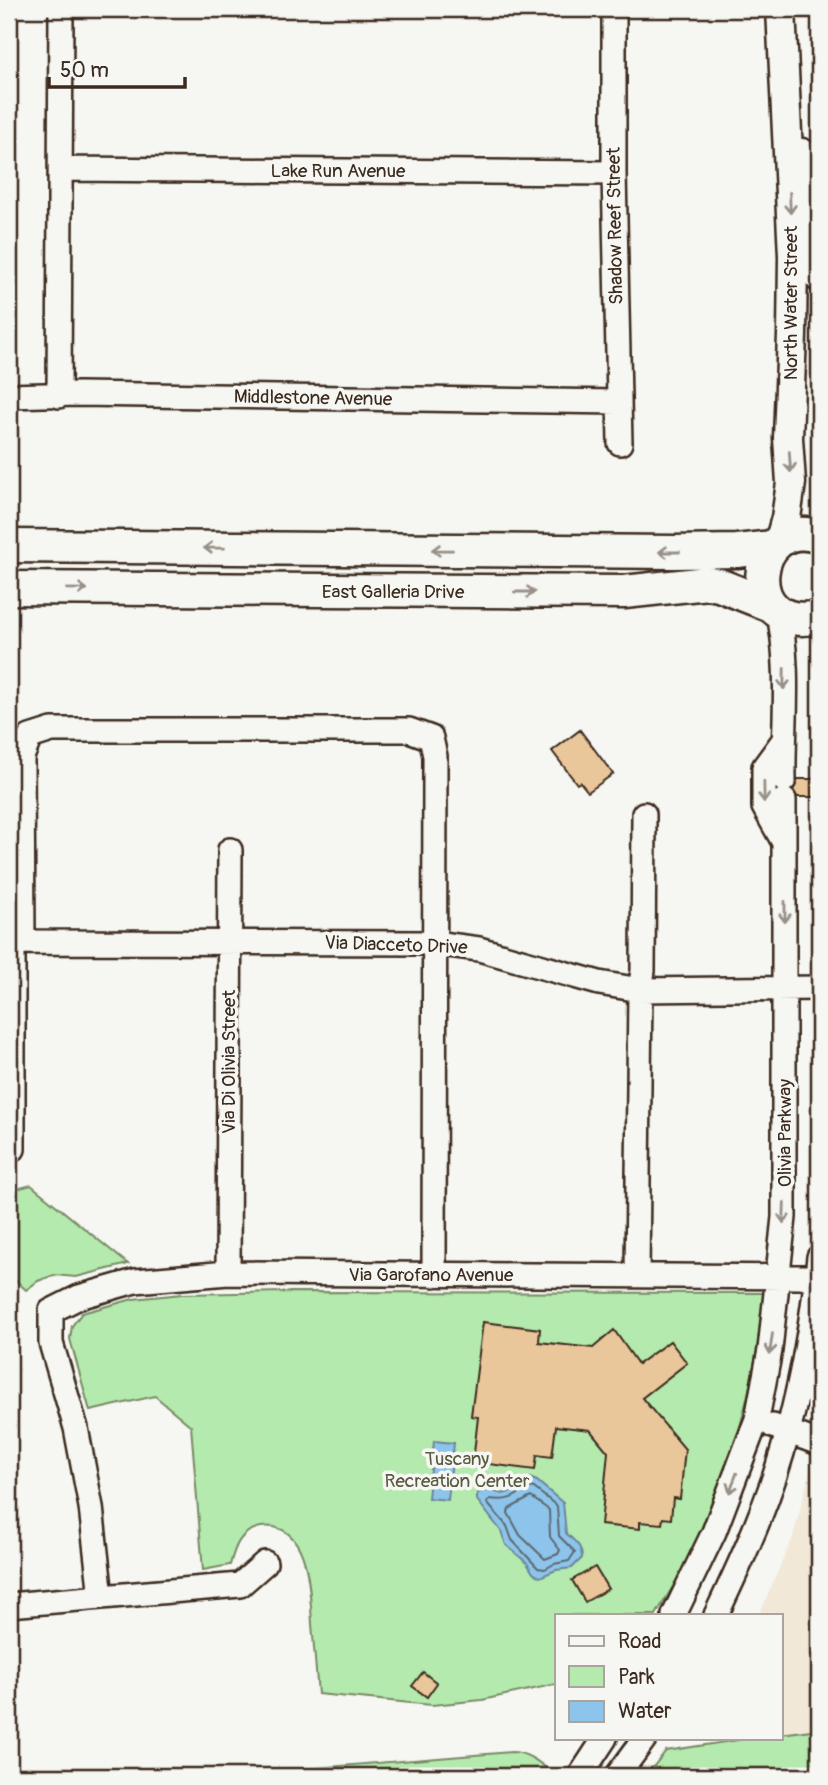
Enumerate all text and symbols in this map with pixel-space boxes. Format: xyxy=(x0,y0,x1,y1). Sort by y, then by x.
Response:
scale bar xyxy=(49,46,186,90)
text: 50 m xyxy=(60,57,109,84)
street label: Shadow Reef Street xyxy=(602,147,628,305)
street label: Lake Run Avenue xyxy=(271,159,406,183)
one-way arrow xyxy=(784,191,797,214)
street label: North Water Street xyxy=(779,225,803,380)
street label: Middlestone Avenue xyxy=(234,385,393,411)
one-way arrow xyxy=(784,451,797,473)
one-way arrow xyxy=(203,541,226,555)
one-way arrow xyxy=(430,543,453,557)
one-way arrow xyxy=(658,545,681,559)
street label: East Galleria Drive xyxy=(322,580,465,604)
one-way arrow xyxy=(65,582,88,595)
one-way arrow xyxy=(513,585,536,599)
one-way arrow xyxy=(777,667,791,690)
one-way arrow xyxy=(757,780,771,803)
one-way arrow xyxy=(778,900,792,923)
street label: Via Diacceto Drive xyxy=(324,931,469,960)
street label: Via Di Olivia Street xyxy=(217,990,241,1134)
street label: Olivia Parkway xyxy=(773,1079,797,1187)
one-way arrow xyxy=(777,1201,790,1224)
street label: Via Garofano Avenue xyxy=(349,1263,514,1287)
one-way arrow xyxy=(764,1332,777,1355)
park label: Tuscany Recreation Center xyxy=(384,1447,530,1493)
one-way arrow xyxy=(725,1472,738,1494)
legend xyxy=(555,1614,782,1740)
text: Road xyxy=(618,1628,662,1655)
text: Park xyxy=(618,1664,655,1691)
text: Water xyxy=(618,1698,672,1725)

